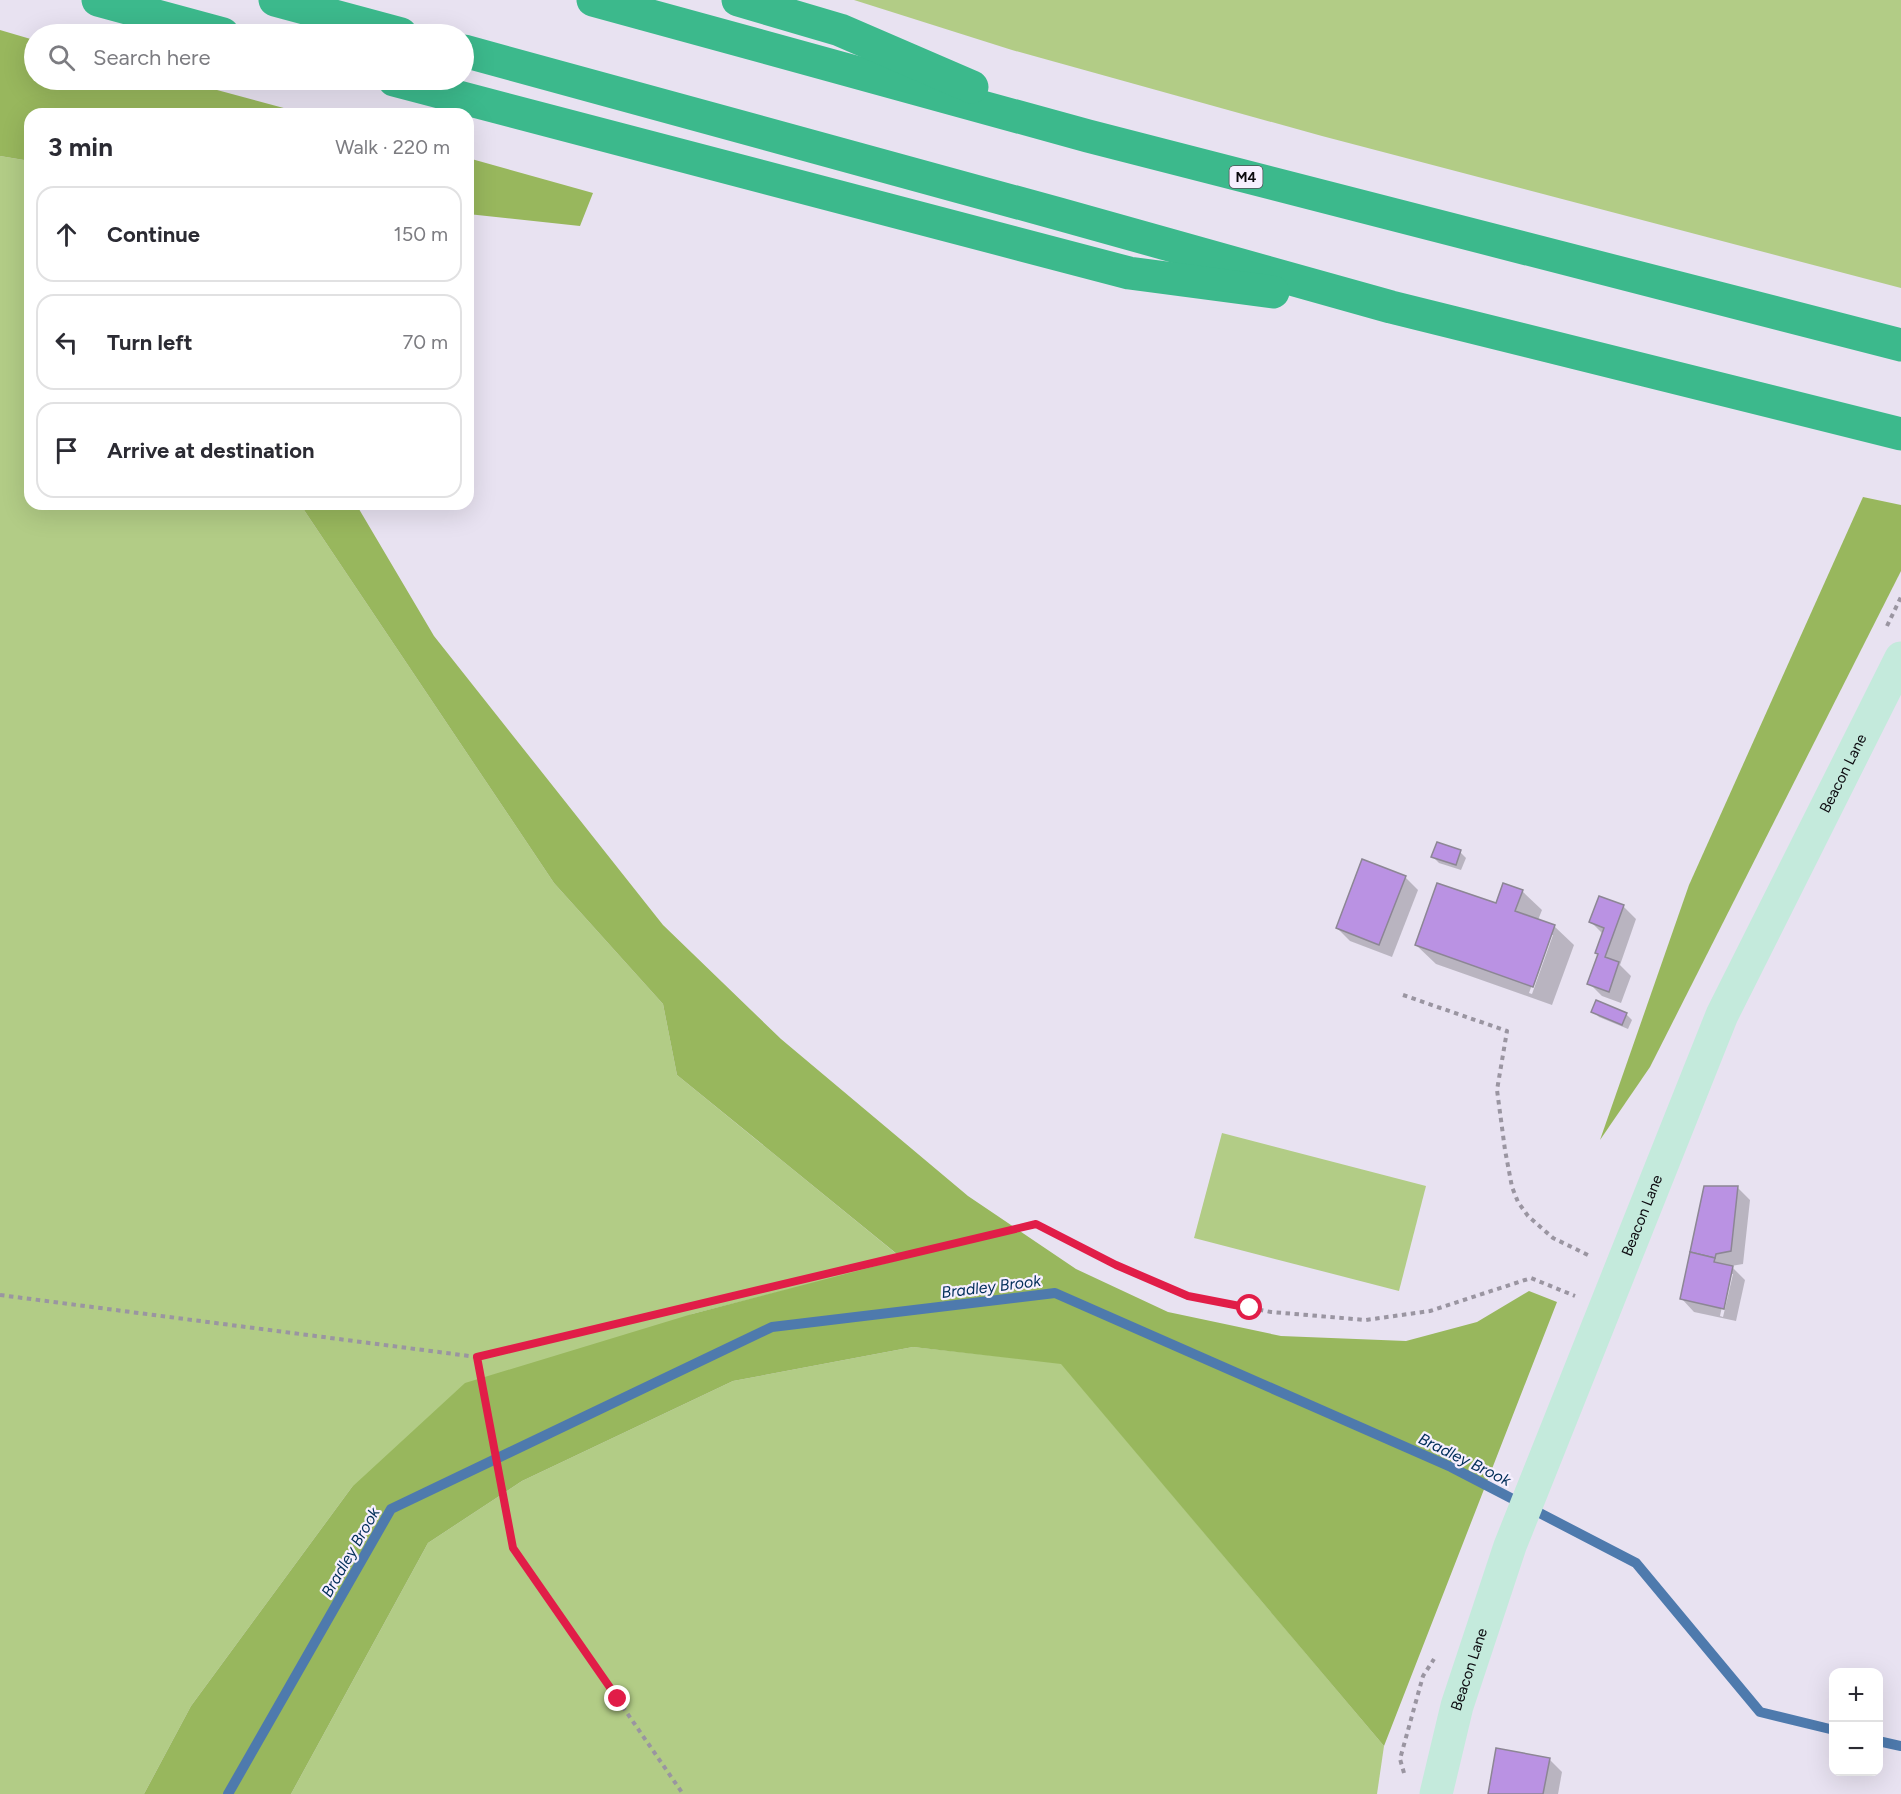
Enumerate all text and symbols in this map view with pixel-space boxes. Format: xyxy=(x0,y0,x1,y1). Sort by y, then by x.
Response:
search box xyxy=(24,24,474,90)
icon: search xyxy=(45,41,78,74)
text: Search here xyxy=(93,44,211,71)
text: 3 min xyxy=(48,131,113,163)
text: Walk · 220 m xyxy=(335,135,450,159)
road number: M4 xyxy=(1230,166,1262,188)
icon: ahead xyxy=(50,218,83,251)
text: Continue xyxy=(107,221,200,248)
text: 150 m xyxy=(393,222,448,246)
icon: left xyxy=(50,326,83,359)
text: Turn left xyxy=(107,329,193,356)
text: 70 m xyxy=(402,330,448,354)
icon: arrive xyxy=(50,434,83,467)
text: Arrive at destination xyxy=(107,437,315,464)
street label: Beacon Lane xyxy=(1816,731,1870,816)
street label: Beacon Lane xyxy=(1618,1172,1666,1259)
water label: Bradley Brook xyxy=(940,1271,1043,1302)
route start xyxy=(1236,1294,1262,1320)
water label: Bradley Brook xyxy=(1416,1429,1515,1490)
water label: Bradley Brook xyxy=(317,1503,384,1600)
street label: Beacon Lane xyxy=(1447,1626,1491,1713)
map controls xyxy=(1829,1668,1883,1776)
button: + xyxy=(1829,1668,1883,1722)
route end xyxy=(604,1685,630,1711)
button: − xyxy=(1829,1722,1883,1776)

